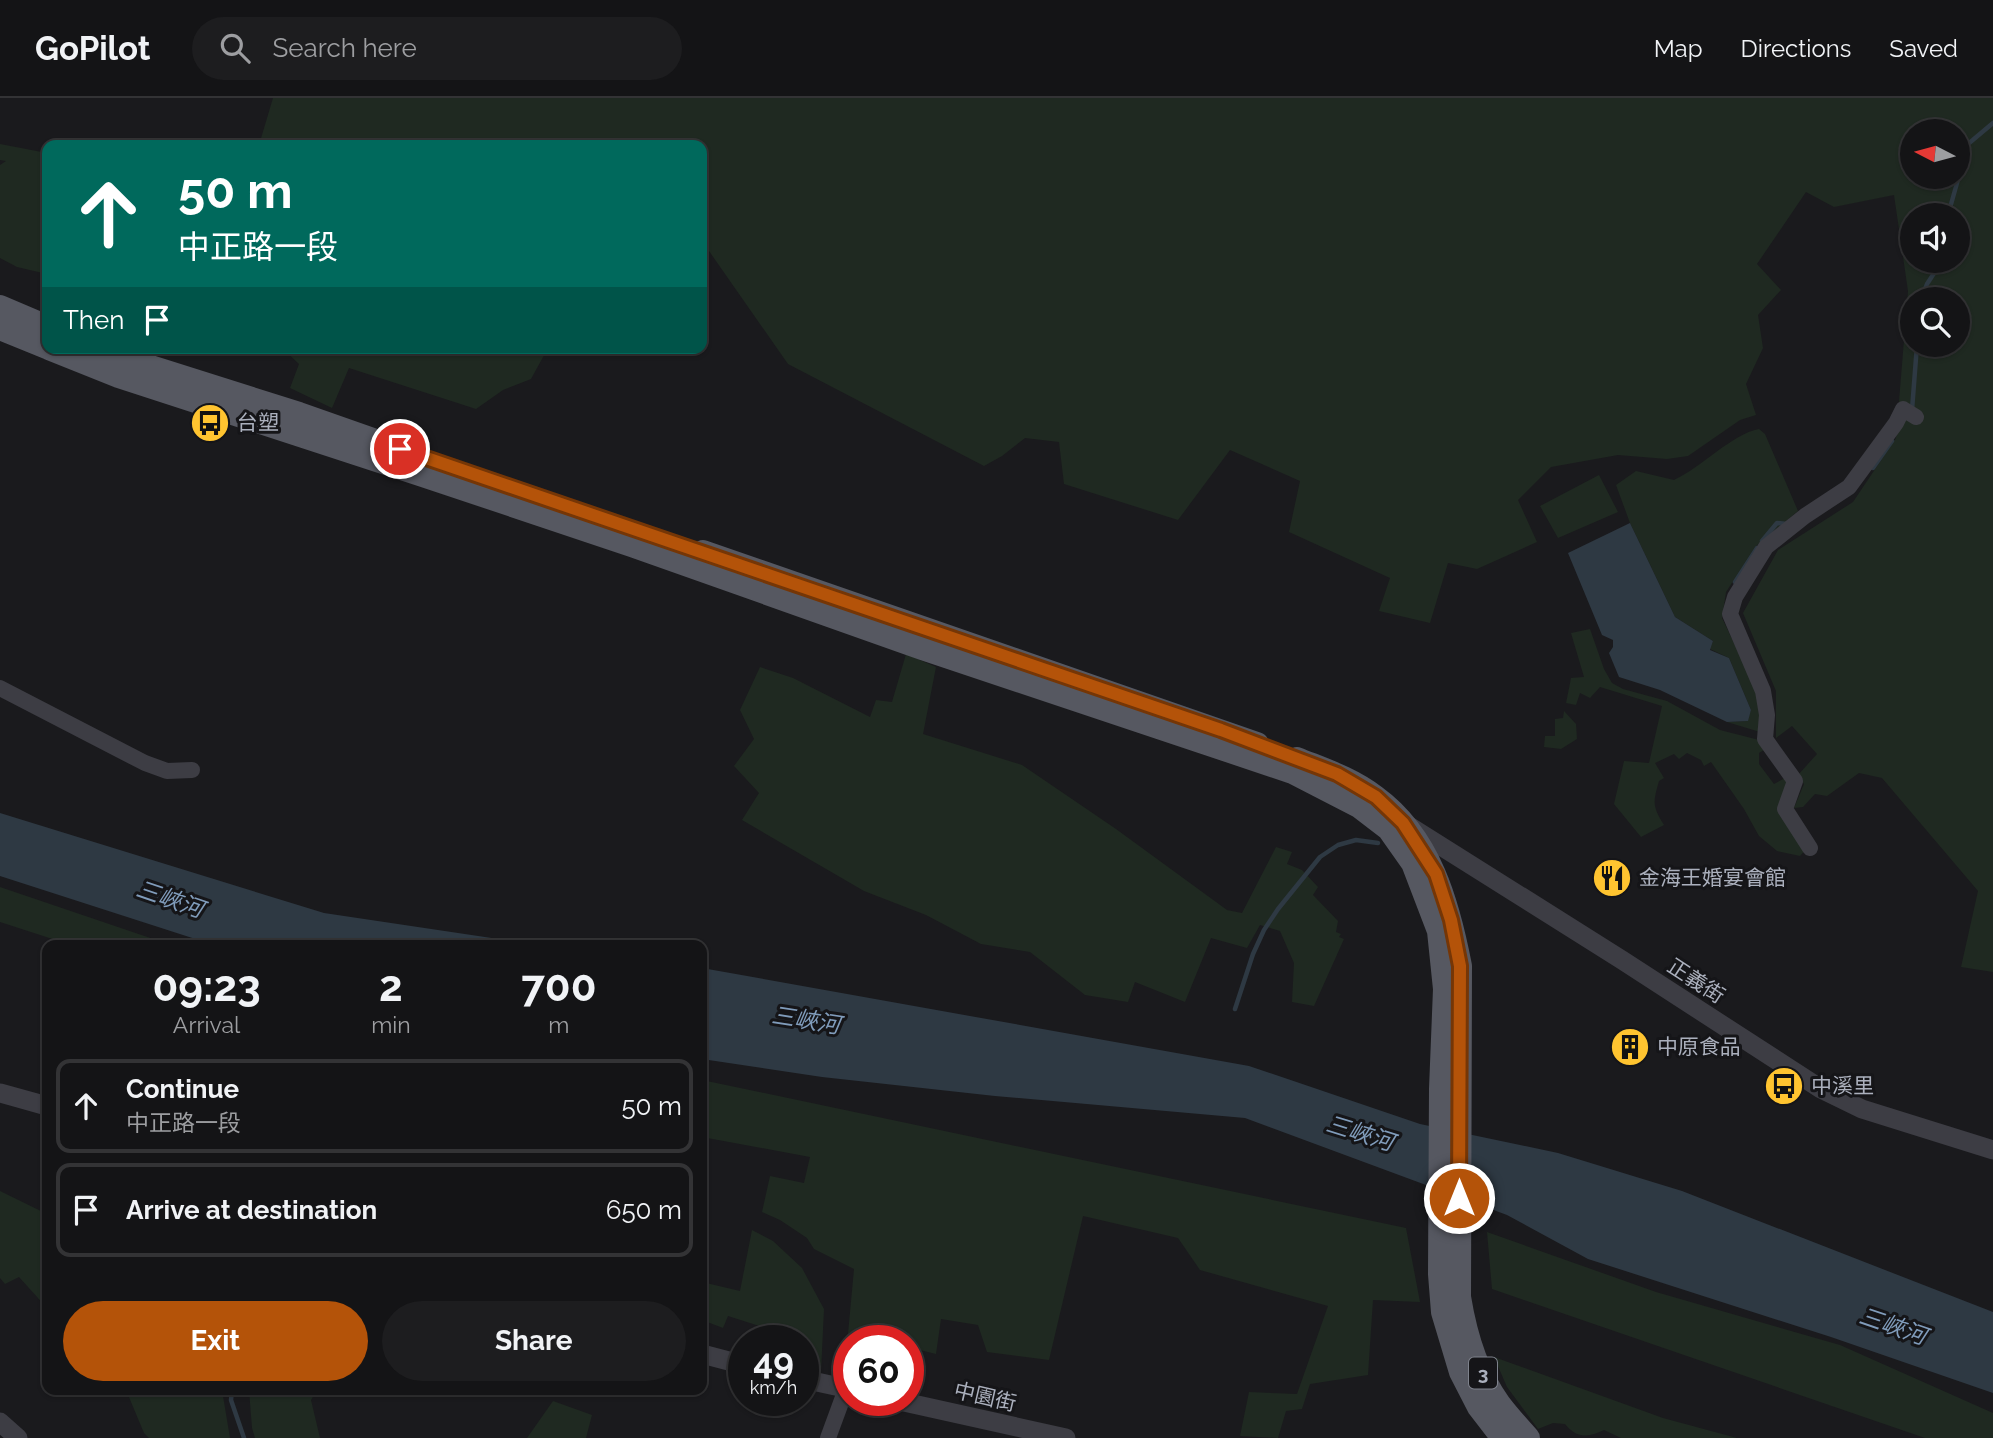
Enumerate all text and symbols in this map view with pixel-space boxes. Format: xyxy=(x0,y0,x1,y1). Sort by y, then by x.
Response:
search box xyxy=(192,17,682,80)
text: GoPilot xyxy=(35,29,150,68)
icon: search xyxy=(216,29,254,67)
text: Search here xyxy=(272,33,417,63)
text: Map xyxy=(1654,34,1703,63)
text: Directions xyxy=(1741,34,1851,63)
text: Saved xyxy=(1889,34,1958,63)
north arrow xyxy=(1900,119,1970,189)
map controls xyxy=(1900,119,1970,357)
text: 50 m xyxy=(178,162,293,219)
icon: ahead xyxy=(63,168,154,259)
button: sound xyxy=(1900,203,1970,273)
text: 中正路一段 xyxy=(178,228,338,265)
button: search xyxy=(1900,287,1970,357)
icon: arrive xyxy=(138,301,176,339)
text: Then xyxy=(63,305,124,335)
bus stop icon: 台塑 xyxy=(189,402,231,444)
place label: 台塑 xyxy=(237,410,279,435)
pin xyxy=(370,419,430,479)
icon: arrive xyxy=(381,430,419,468)
restaurant icon: 金海王婚宴會館 xyxy=(1591,857,1633,899)
place label: 金海王婚宴會館 xyxy=(1639,865,1786,890)
water label: 三峽河 xyxy=(133,875,211,924)
street label: 正義街 xyxy=(1663,953,1729,1008)
text: 09:23 xyxy=(153,962,261,1011)
text: 2 xyxy=(379,962,403,1011)
text: 700 xyxy=(521,962,596,1011)
water label: 三峽河 xyxy=(770,1001,846,1039)
text: Arrival xyxy=(173,1011,240,1038)
text: min xyxy=(371,1011,411,1038)
text: m xyxy=(548,1011,569,1038)
building icon: 中原食品 xyxy=(1609,1026,1651,1068)
place label: 中原食品 xyxy=(1657,1034,1741,1059)
bus stop icon: 中溪里 xyxy=(1763,1065,1805,1107)
place label: 中溪里 xyxy=(1811,1073,1874,1098)
text: Continue xyxy=(126,1074,239,1104)
icon: ahead xyxy=(67,1087,105,1125)
text: 50 m xyxy=(621,1091,682,1121)
text: 中正路一段 xyxy=(126,1109,241,1136)
water label: 三峽河 xyxy=(1323,1110,1401,1157)
position arrow xyxy=(1422,1161,1496,1235)
icon: arrive xyxy=(67,1191,105,1229)
text: Arrive at destination xyxy=(126,1195,377,1225)
text: 650 m xyxy=(606,1195,682,1225)
button: Exit xyxy=(63,1301,368,1381)
button: Share xyxy=(382,1301,686,1381)
water label: 三峽河 xyxy=(1856,1302,1934,1351)
speed limit sign: 60 xyxy=(833,1325,924,1416)
text: 49 xyxy=(753,1341,794,1382)
road number: 3 xyxy=(1469,1358,1497,1388)
text: km/h xyxy=(750,1377,797,1398)
street label: 中園街 xyxy=(952,1377,1019,1416)

